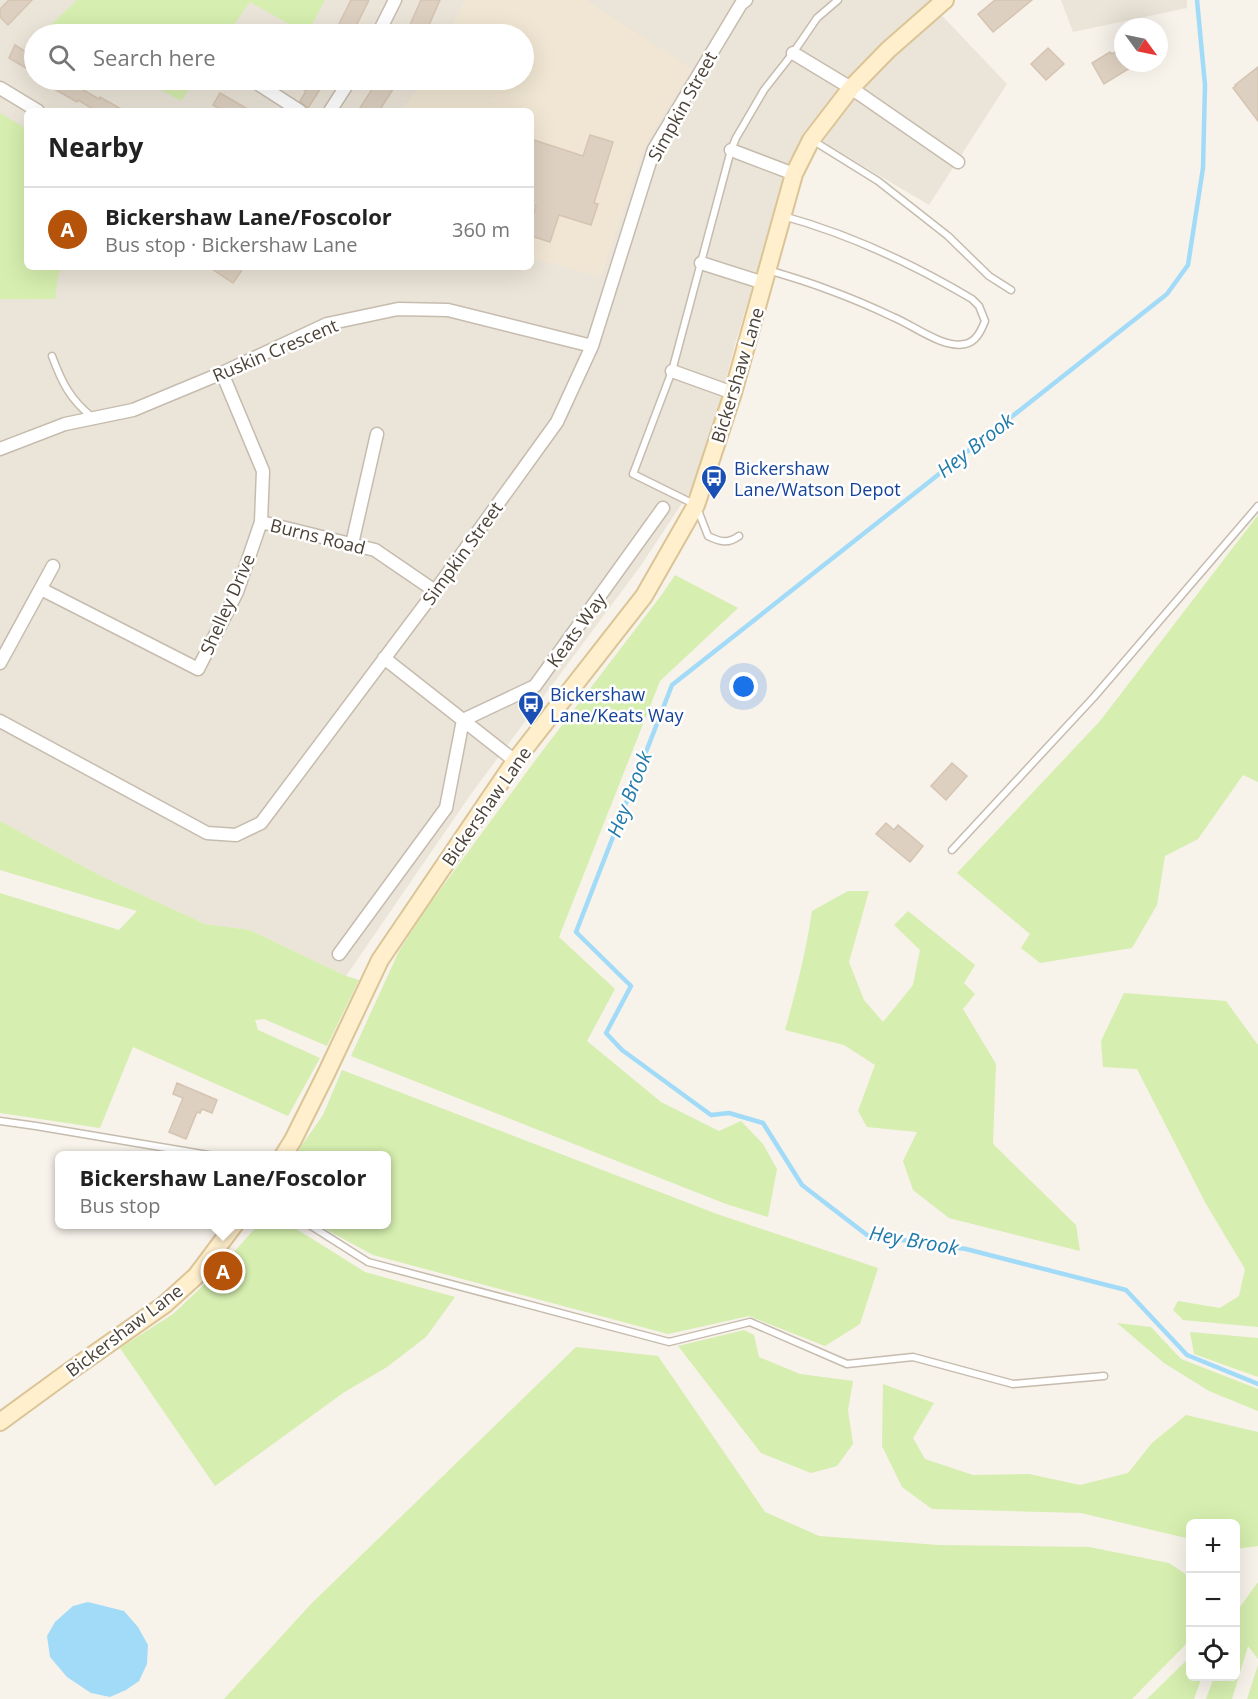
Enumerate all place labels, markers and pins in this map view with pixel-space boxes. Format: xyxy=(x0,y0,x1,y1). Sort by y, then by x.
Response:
place label: Bickershaw Lane/Watson Depot xyxy=(734,456,901,501)
bus stop icon: Bickershaw Lane/Watson Depot xyxy=(699,463,729,501)
place label: Bickershaw Lane/Keats Way xyxy=(550,682,685,727)
bus stop icon: Bickershaw Lane/Keats Way xyxy=(516,689,546,727)
pin: A xyxy=(204,1248,242,1294)

